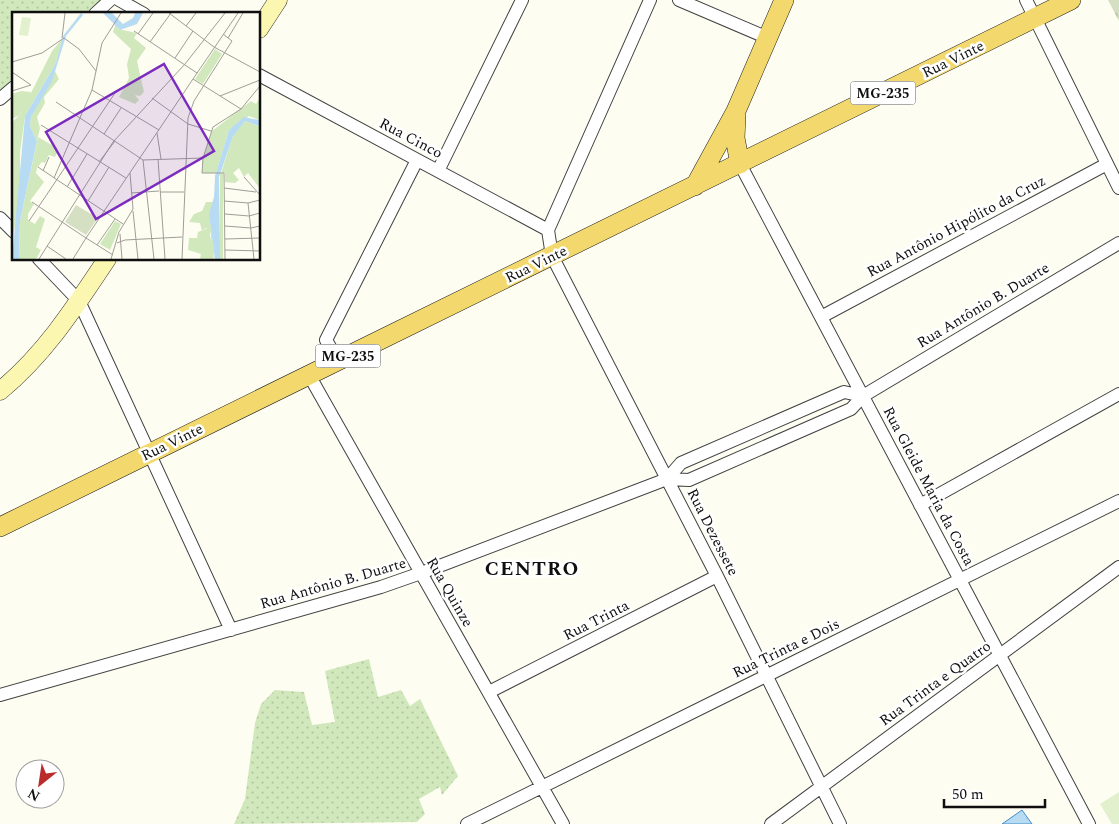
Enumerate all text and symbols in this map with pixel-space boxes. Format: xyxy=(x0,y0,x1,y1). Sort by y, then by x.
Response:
inset map xyxy=(12,12,260,260)
street label: Rua Vinte xyxy=(918,35,988,84)
road number: MG-235 xyxy=(850,82,916,105)
street label: Rua Cinco xyxy=(375,112,447,165)
street label: Rua Antônio Hipólito da Cruz xyxy=(863,169,1050,283)
street label: Rua Vinte xyxy=(501,240,571,289)
street label: Rua Antônio B. Duarte xyxy=(913,257,1054,354)
road number: MG-235 xyxy=(316,344,380,368)
street label: Rua Gleide Maria da Costa xyxy=(877,402,981,571)
street label: Rua Vinte xyxy=(137,418,207,467)
street label: Rua Dezessete xyxy=(681,485,744,580)
street label: Rua Antônio B. Duarte xyxy=(257,552,409,615)
street label: Rua Quinze xyxy=(420,553,479,632)
district label: CENTRO xyxy=(485,554,579,584)
street label: Rua Trinta xyxy=(559,594,634,647)
street label: Rua Trinta e Dois xyxy=(729,613,844,684)
street label: Rua Trinta e Quatro xyxy=(875,635,996,732)
north arrow xyxy=(15,759,65,809)
scale bar xyxy=(944,776,1045,808)
text: N xyxy=(24,783,44,807)
text: 50 m xyxy=(952,783,984,806)

